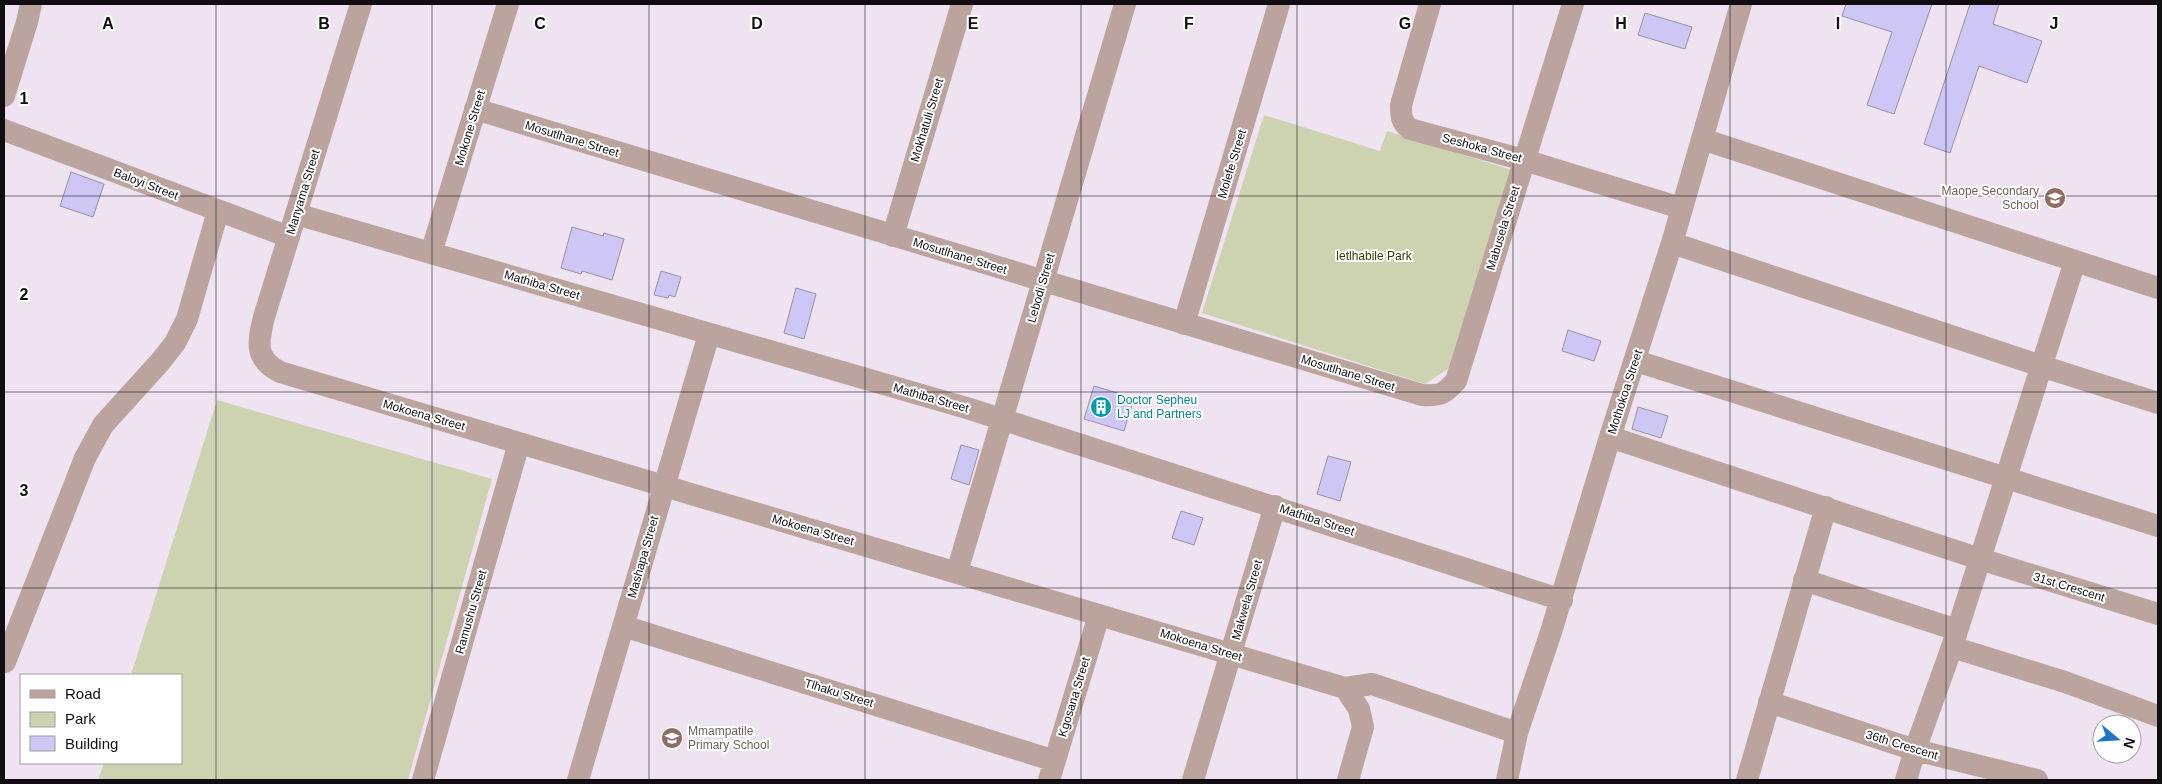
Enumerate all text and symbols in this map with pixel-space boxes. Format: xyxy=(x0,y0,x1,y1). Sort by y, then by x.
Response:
text: A xyxy=(102,15,114,32)
text: B xyxy=(318,15,330,32)
text: C xyxy=(534,15,546,32)
text: D xyxy=(751,15,763,32)
text: E xyxy=(968,15,979,32)
text: F xyxy=(1184,15,1194,32)
text: G xyxy=(1399,15,1411,32)
text: H xyxy=(1615,15,1627,32)
text: I xyxy=(1836,15,1840,32)
text: J xyxy=(2050,15,2058,32)
street label: Mokhatuli Street xyxy=(908,76,947,164)
street label: Mokone Street xyxy=(452,88,488,167)
text: 1 xyxy=(20,90,29,107)
street label: Mosutlhane Street xyxy=(523,118,621,160)
street label: Molefe Street xyxy=(1215,127,1249,200)
street label: Seshoka Street xyxy=(1441,131,1524,166)
street label: Manyama Street xyxy=(283,147,323,236)
street label: Baloyi Street xyxy=(112,165,181,203)
street label: Mabusela Street xyxy=(1484,184,1523,272)
place label: Maope Secondary School xyxy=(1942,184,2039,212)
school or university icon: Maope Secondary School xyxy=(2043,186,2067,210)
street label: Mosutlhane Street xyxy=(911,235,1009,277)
park label: letlhabile Park xyxy=(1336,249,1413,263)
street label: Lebodi Street xyxy=(1024,251,1058,324)
street label: Mathiba Street xyxy=(503,268,582,303)
text: 2 xyxy=(20,286,29,303)
street label: Mothokoa Street xyxy=(1605,347,1645,436)
street label: Mosutlhane Street xyxy=(1299,352,1397,394)
street label: Mathiba Street xyxy=(892,381,971,416)
place label: Doctor Sepheu LJ and Partners xyxy=(1117,393,1202,421)
building icon: Doctor Sepheu LJ and Partners xyxy=(1089,395,1113,419)
street label: Mokoena Street xyxy=(381,397,467,434)
text: 3 xyxy=(20,482,29,499)
street label: Mathiba Street xyxy=(1278,501,1357,539)
street label: Mokoena Street xyxy=(770,512,856,549)
street label: Mashapa Street xyxy=(625,514,662,600)
street label: Makwela Street xyxy=(1229,558,1265,642)
street label: Ramushu Street xyxy=(452,568,490,656)
street label: 31st Crescent xyxy=(2032,569,2107,605)
street label: Mokoena Street xyxy=(1158,626,1244,664)
street label: Kgosana Street xyxy=(1055,655,1093,739)
legend xyxy=(20,674,182,764)
street label: Tlhaku Street xyxy=(803,676,876,710)
text: Road xyxy=(65,685,101,702)
text: Park xyxy=(65,710,96,727)
north arrow xyxy=(2092,714,2142,764)
place label: Mmampatile Primary School xyxy=(688,724,769,752)
school or university icon: Mmampatile Primary School xyxy=(660,726,684,750)
street label: 36th Crescent xyxy=(1864,727,1940,763)
text: Building xyxy=(65,735,118,752)
text: N xyxy=(2120,736,2139,750)

